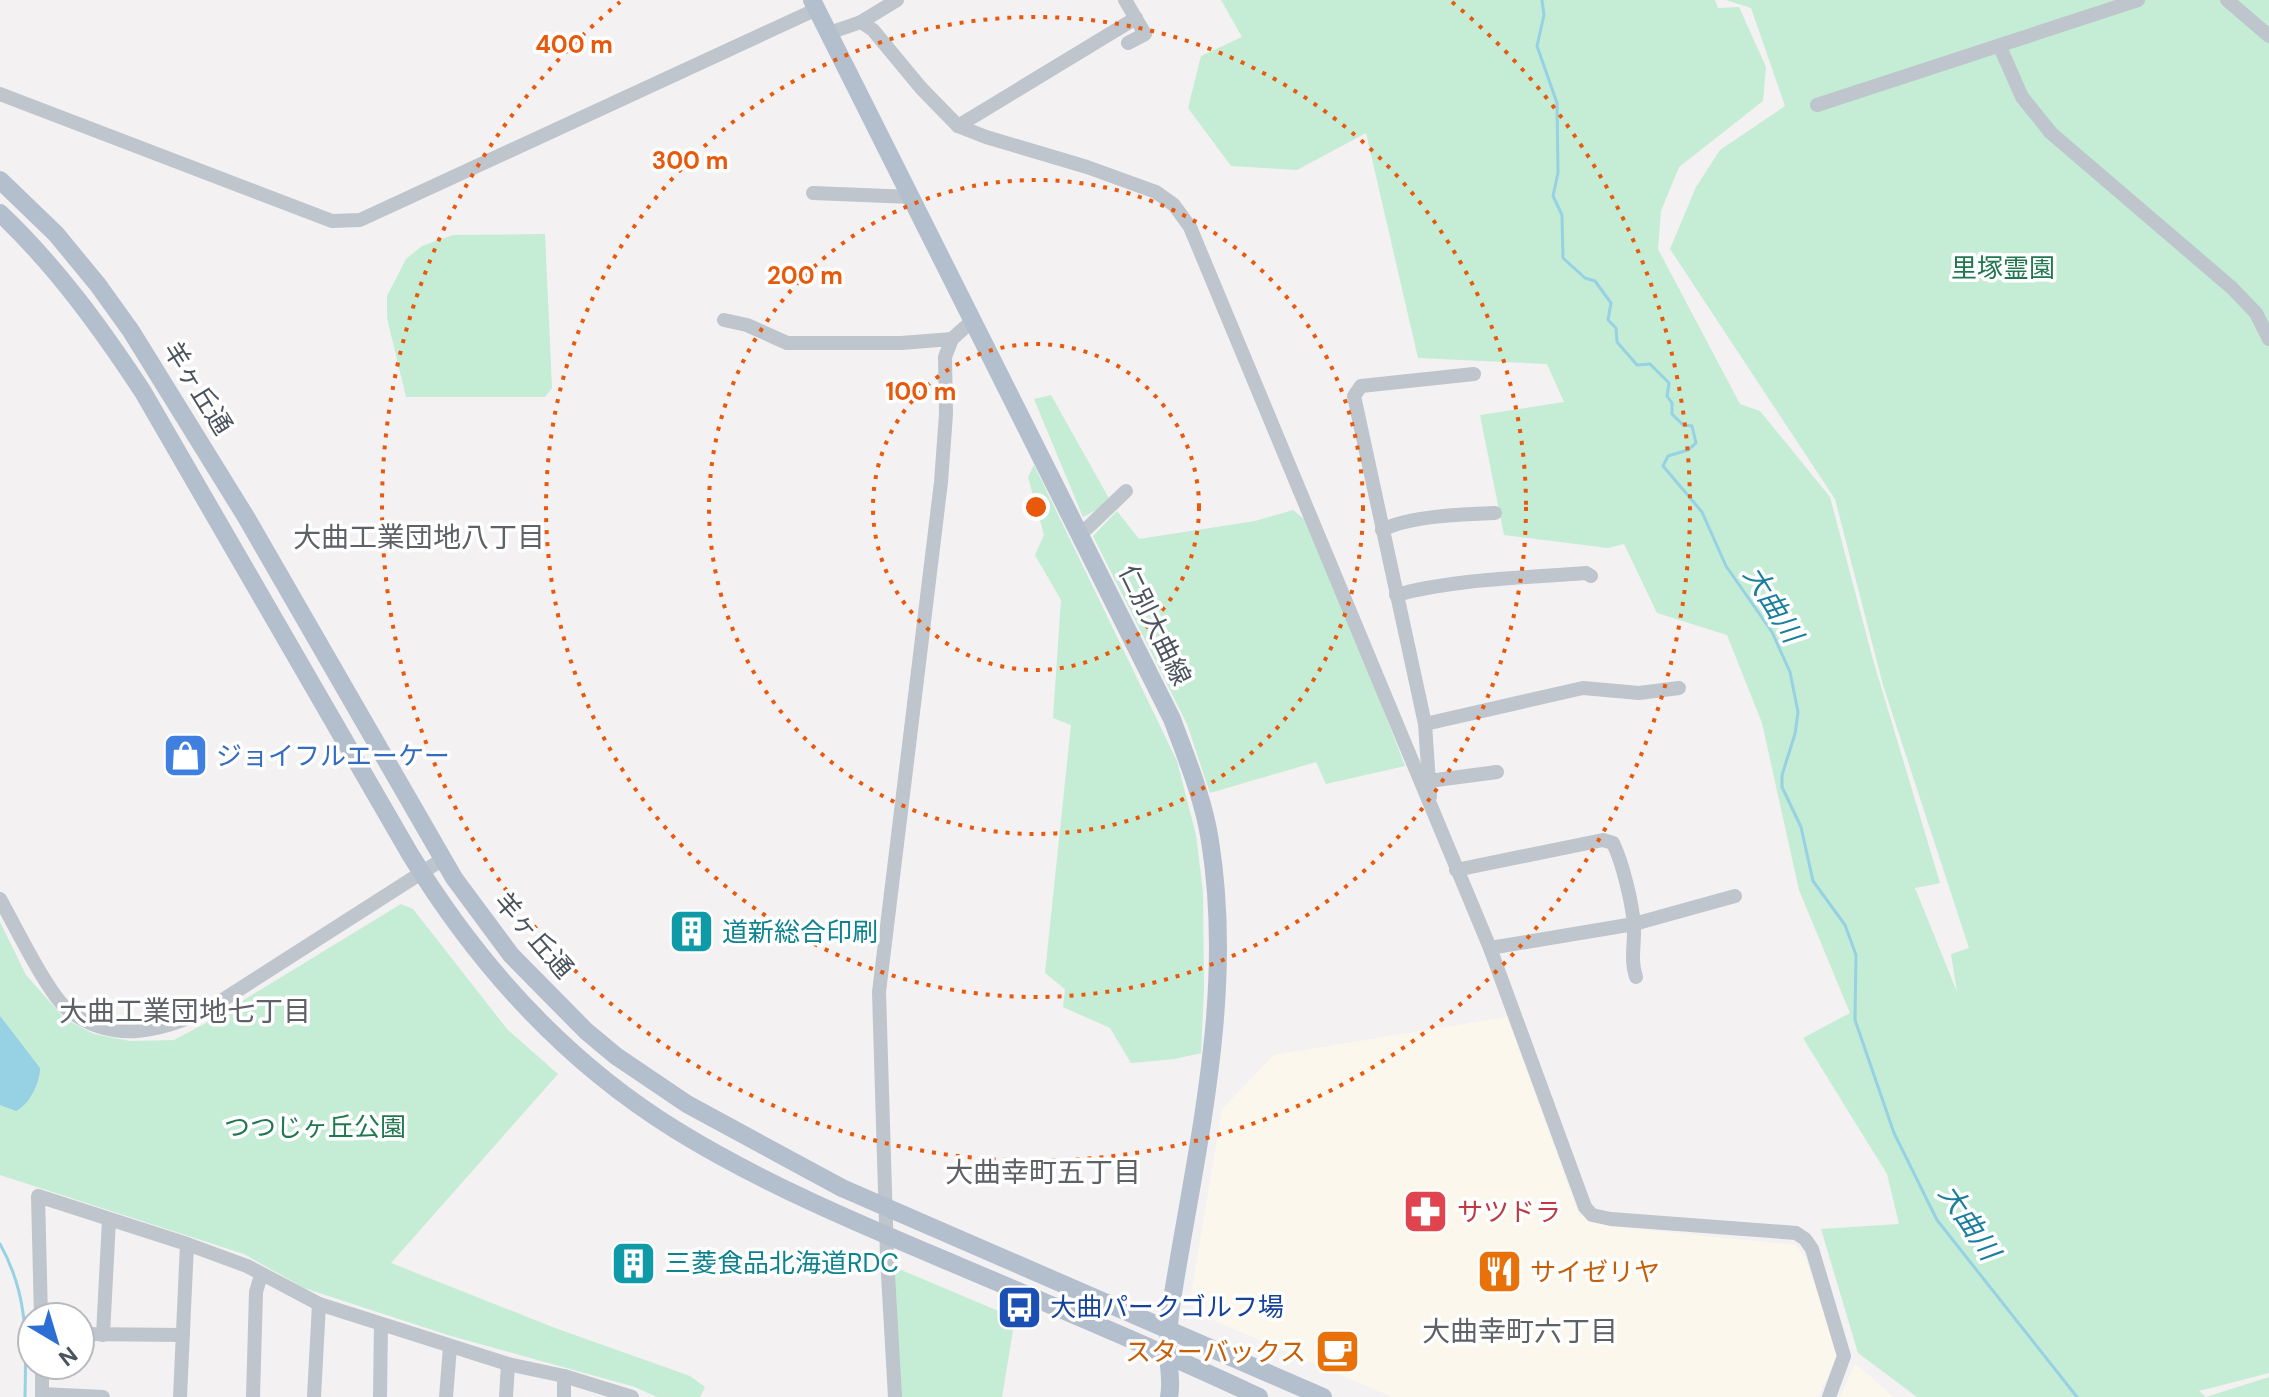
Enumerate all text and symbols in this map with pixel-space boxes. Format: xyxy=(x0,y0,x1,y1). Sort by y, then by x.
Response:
text: 400 m xyxy=(535,29,613,60)
text: 300 m xyxy=(652,145,728,176)
park label: 里塚霊園 xyxy=(1951,251,2055,285)
text: 200 m xyxy=(767,260,843,291)
street label: 羊ヶ丘通 xyxy=(156,335,240,441)
text: 100 m xyxy=(886,376,956,407)
centre of rings xyxy=(1022,493,1050,521)
district label: 大曲工業団地八丁目 xyxy=(293,519,545,556)
street label: 仁別大曲線 xyxy=(1111,559,1199,691)
water label: 大曲川 xyxy=(1735,559,1813,652)
shop icon: ジョイフルエーケー xyxy=(161,732,209,780)
place label: ジョイフルエーケー xyxy=(216,739,450,773)
street label: 羊ヶ丘通 xyxy=(487,885,581,985)
building icon: 道新総合印刷 xyxy=(667,908,715,956)
place label: 道新総合印刷 xyxy=(722,915,878,949)
district label: 大曲工業団地七丁目 xyxy=(59,993,311,1030)
park label: つつじヶ丘公園 xyxy=(224,1110,406,1144)
district label: 大曲幸町五丁目 xyxy=(945,1154,1141,1191)
water label: 大曲川 xyxy=(1930,1177,2009,1270)
pharmacy icon: サツドラ xyxy=(1402,1188,1450,1236)
place label: サツドラ xyxy=(1457,1195,1561,1229)
building icon: 三菱食品北海道RDC xyxy=(610,1239,658,1287)
place label: 三菱食品北海道RDC xyxy=(665,1246,899,1280)
restaurant icon: サイゼリヤ xyxy=(1475,1248,1523,1296)
place label: サイゼリヤ xyxy=(1530,1255,1660,1289)
bus stop icon: 大曲パークゴルフ場 xyxy=(995,1283,1043,1331)
place label: 大曲パークゴルフ場 xyxy=(1050,1290,1284,1324)
north arrow xyxy=(16,1301,96,1381)
district label: 大曲幸町六丁目 xyxy=(1422,1313,1618,1350)
cafe icon: スターバックス xyxy=(1313,1328,1361,1376)
place label: スターバックス xyxy=(1125,1335,1306,1369)
text: N xyxy=(53,1340,83,1373)

